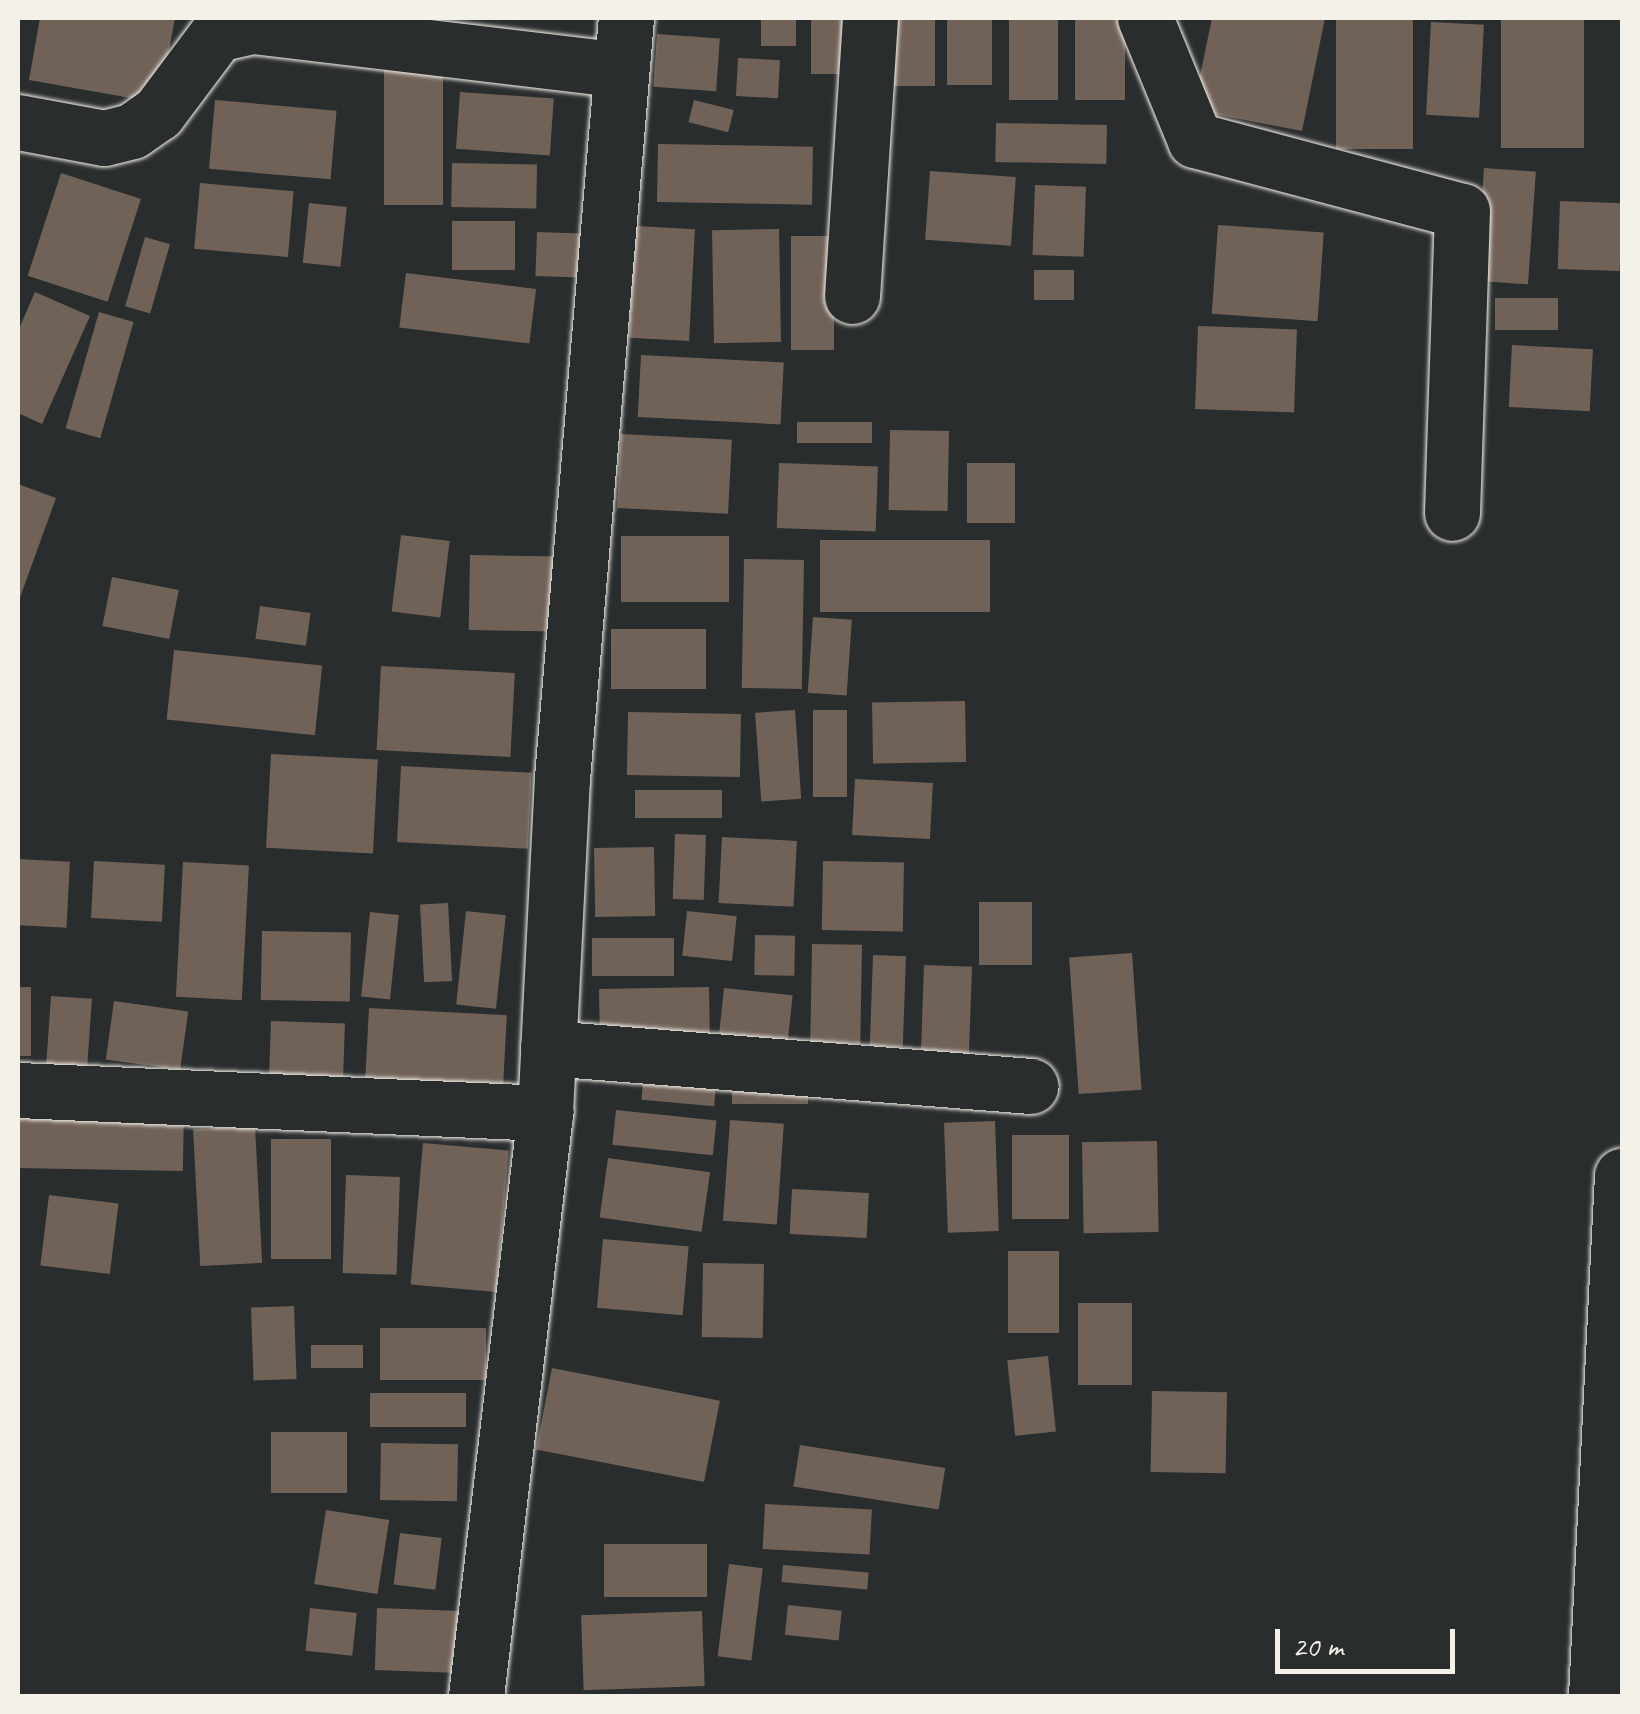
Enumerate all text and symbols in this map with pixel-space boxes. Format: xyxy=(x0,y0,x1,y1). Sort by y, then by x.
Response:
scale bar xyxy=(1280,1609,1460,1671)
text: 20 m xyxy=(1292,1627,1343,1665)

